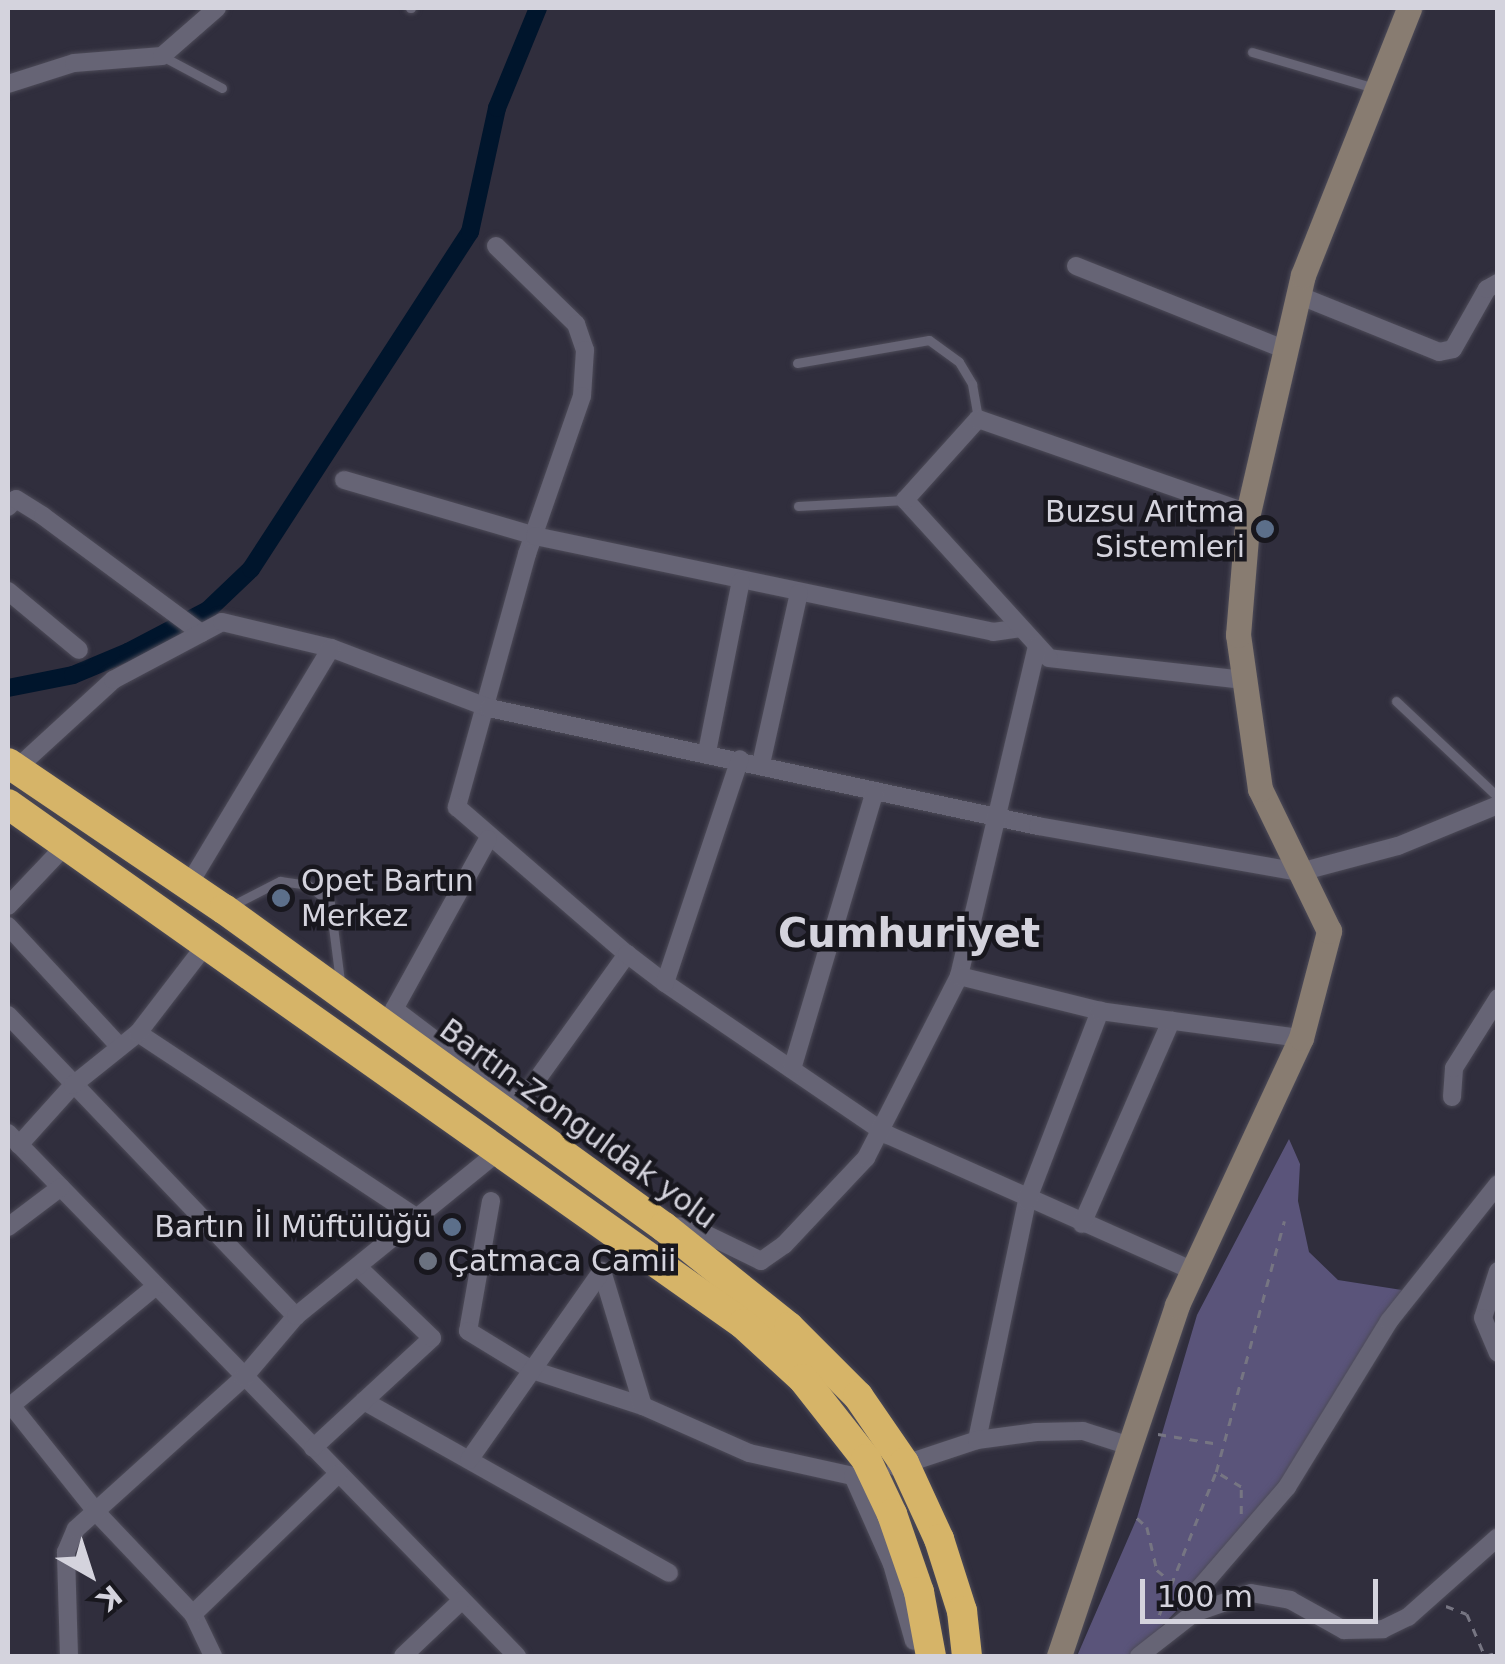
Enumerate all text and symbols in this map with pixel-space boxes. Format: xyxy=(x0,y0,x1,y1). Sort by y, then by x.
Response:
place label: Buzsu Arıtma Sistemleri xyxy=(1045,494,1245,564)
marker: Buzsu Arıtma Sistemleri xyxy=(1254,518,1276,540)
place label: Opet Bartın Merkez xyxy=(301,863,474,934)
marker: Opet Bartın Merkez xyxy=(270,887,292,909)
district label: Cumhuriyet xyxy=(778,909,1040,957)
street label: Bartın-Zonguldak yolu xyxy=(433,1011,723,1237)
place label: Bartın İl Müftülüğü xyxy=(154,1209,432,1245)
marker: Bartın İl Müftülüğü xyxy=(441,1216,463,1238)
place label: Çatmaca Camii xyxy=(448,1243,676,1279)
marker: Çatmaca Camii xyxy=(417,1250,439,1272)
north arrow xyxy=(40,1524,140,1624)
scale bar xyxy=(1145,1559,1382,1621)
text: K xyxy=(90,1578,128,1617)
text: 100 m xyxy=(1157,1579,1253,1614)

